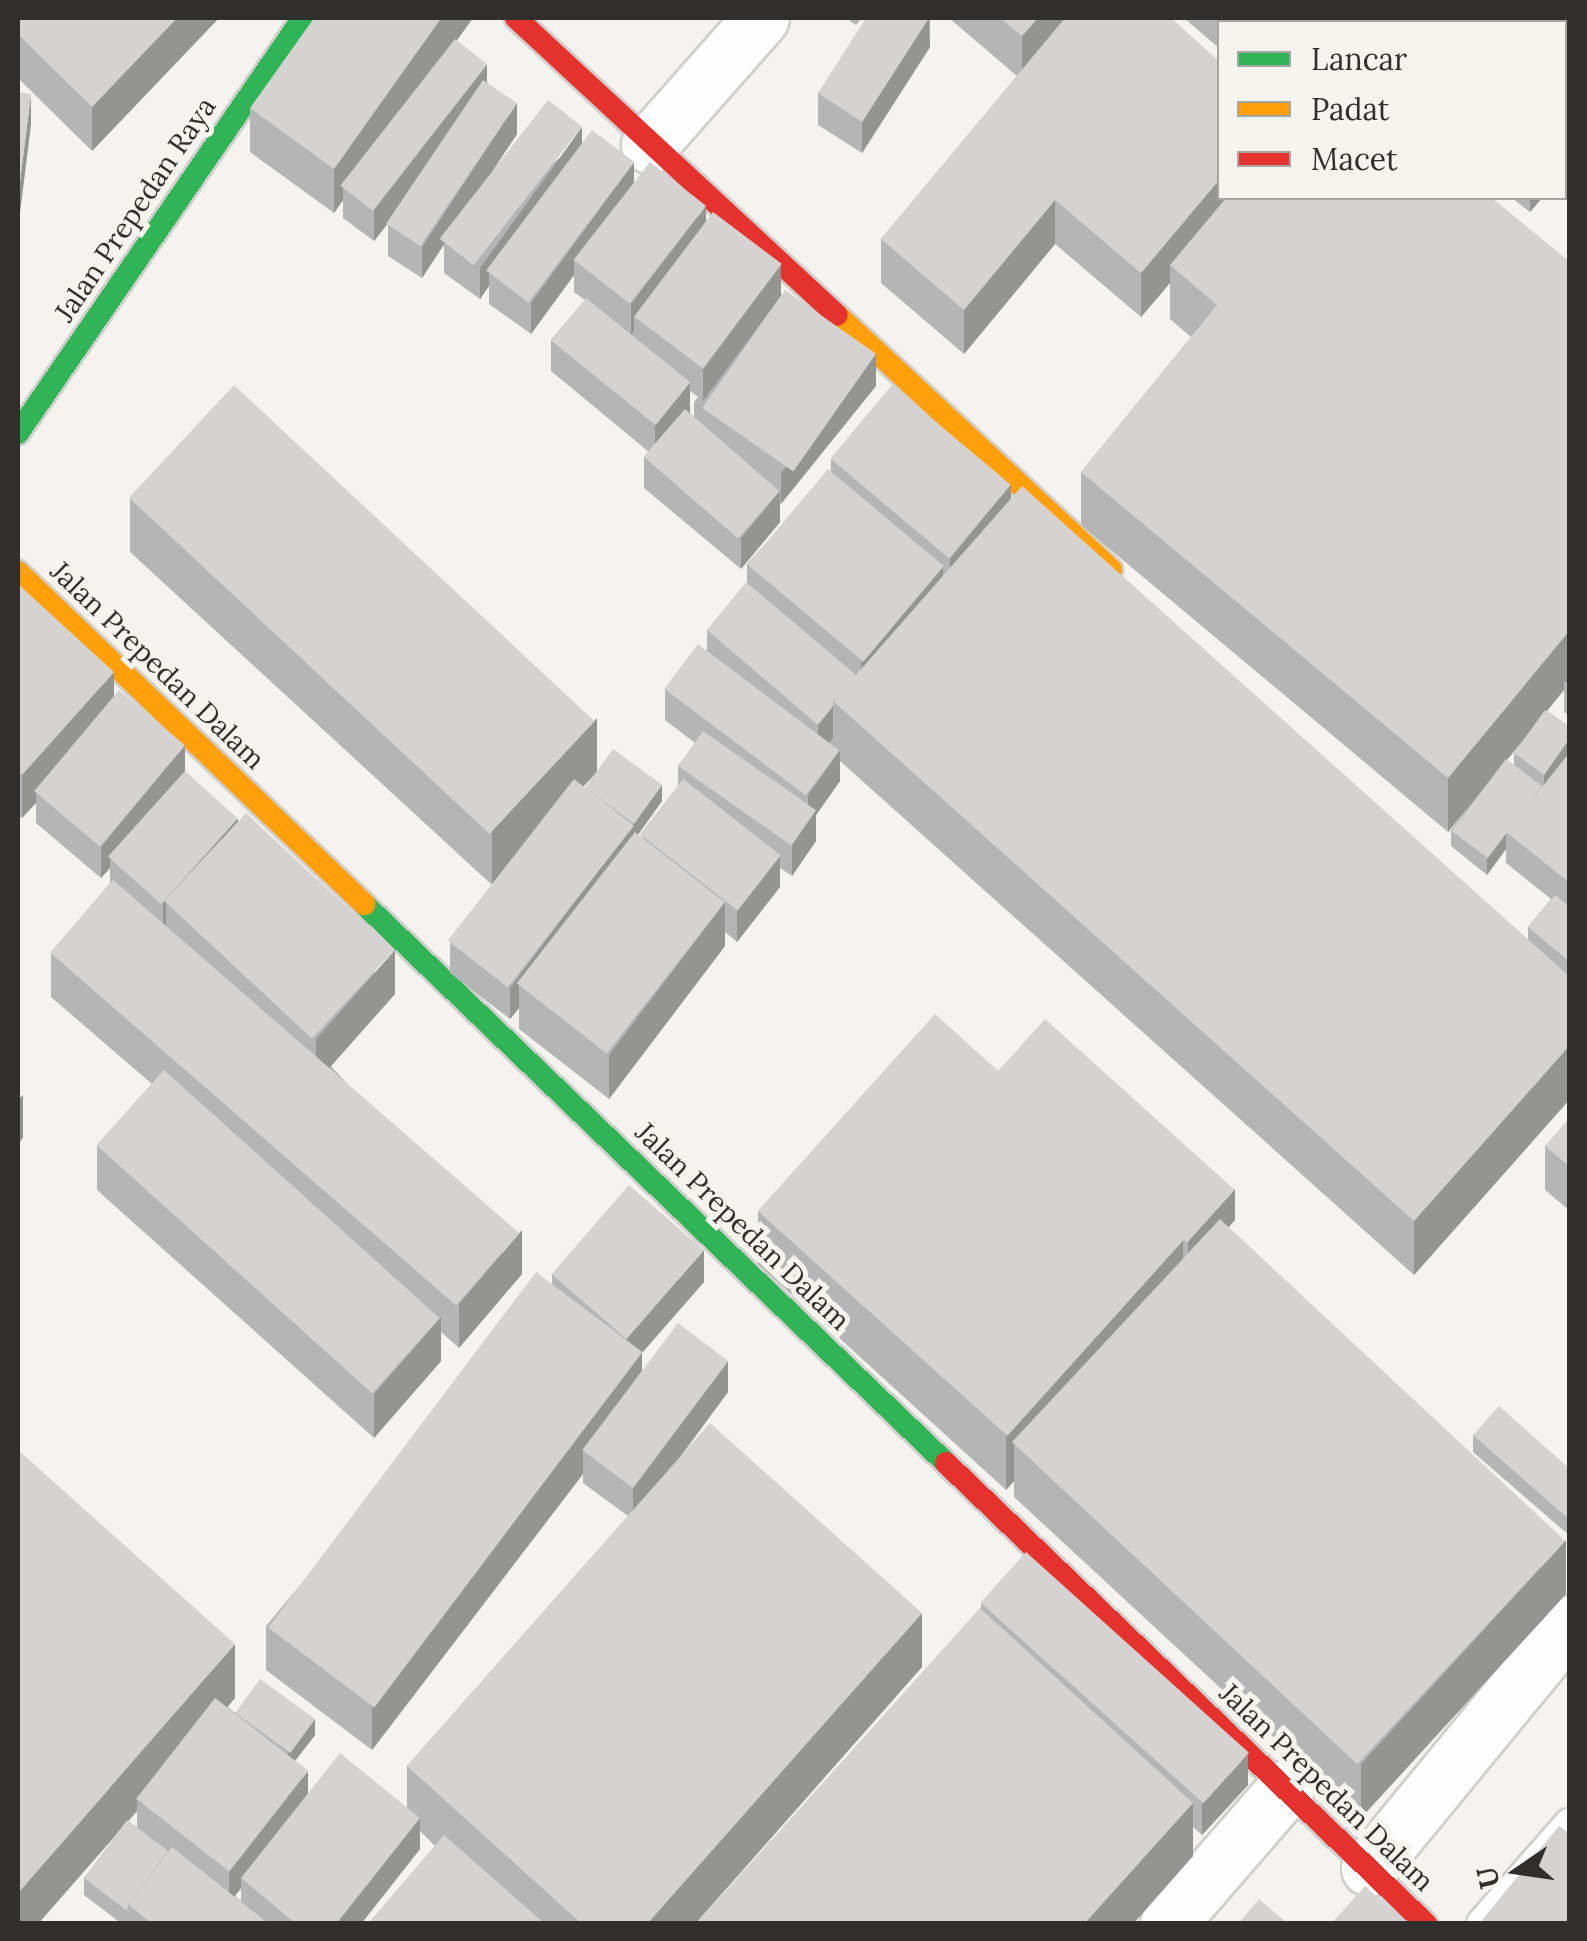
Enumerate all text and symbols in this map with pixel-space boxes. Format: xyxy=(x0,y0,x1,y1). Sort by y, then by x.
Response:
legend xyxy=(1217,20,1567,200)
text: Lancar xyxy=(1311,40,1407,78)
street label: Jalan Prepedan Raya xyxy=(47,90,223,328)
text: Padat xyxy=(1311,90,1389,128)
text: Macet xyxy=(1311,140,1398,178)
street label: Jalan Prepedan Dalam xyxy=(44,554,272,776)
street label: Jalan Prepedan Dalam xyxy=(629,1115,857,1337)
street label: Jalan Prepedan Dalam xyxy=(1213,1676,1441,1898)
north arrow xyxy=(1467,1821,1567,1921)
text: U xyxy=(1468,1863,1508,1892)

